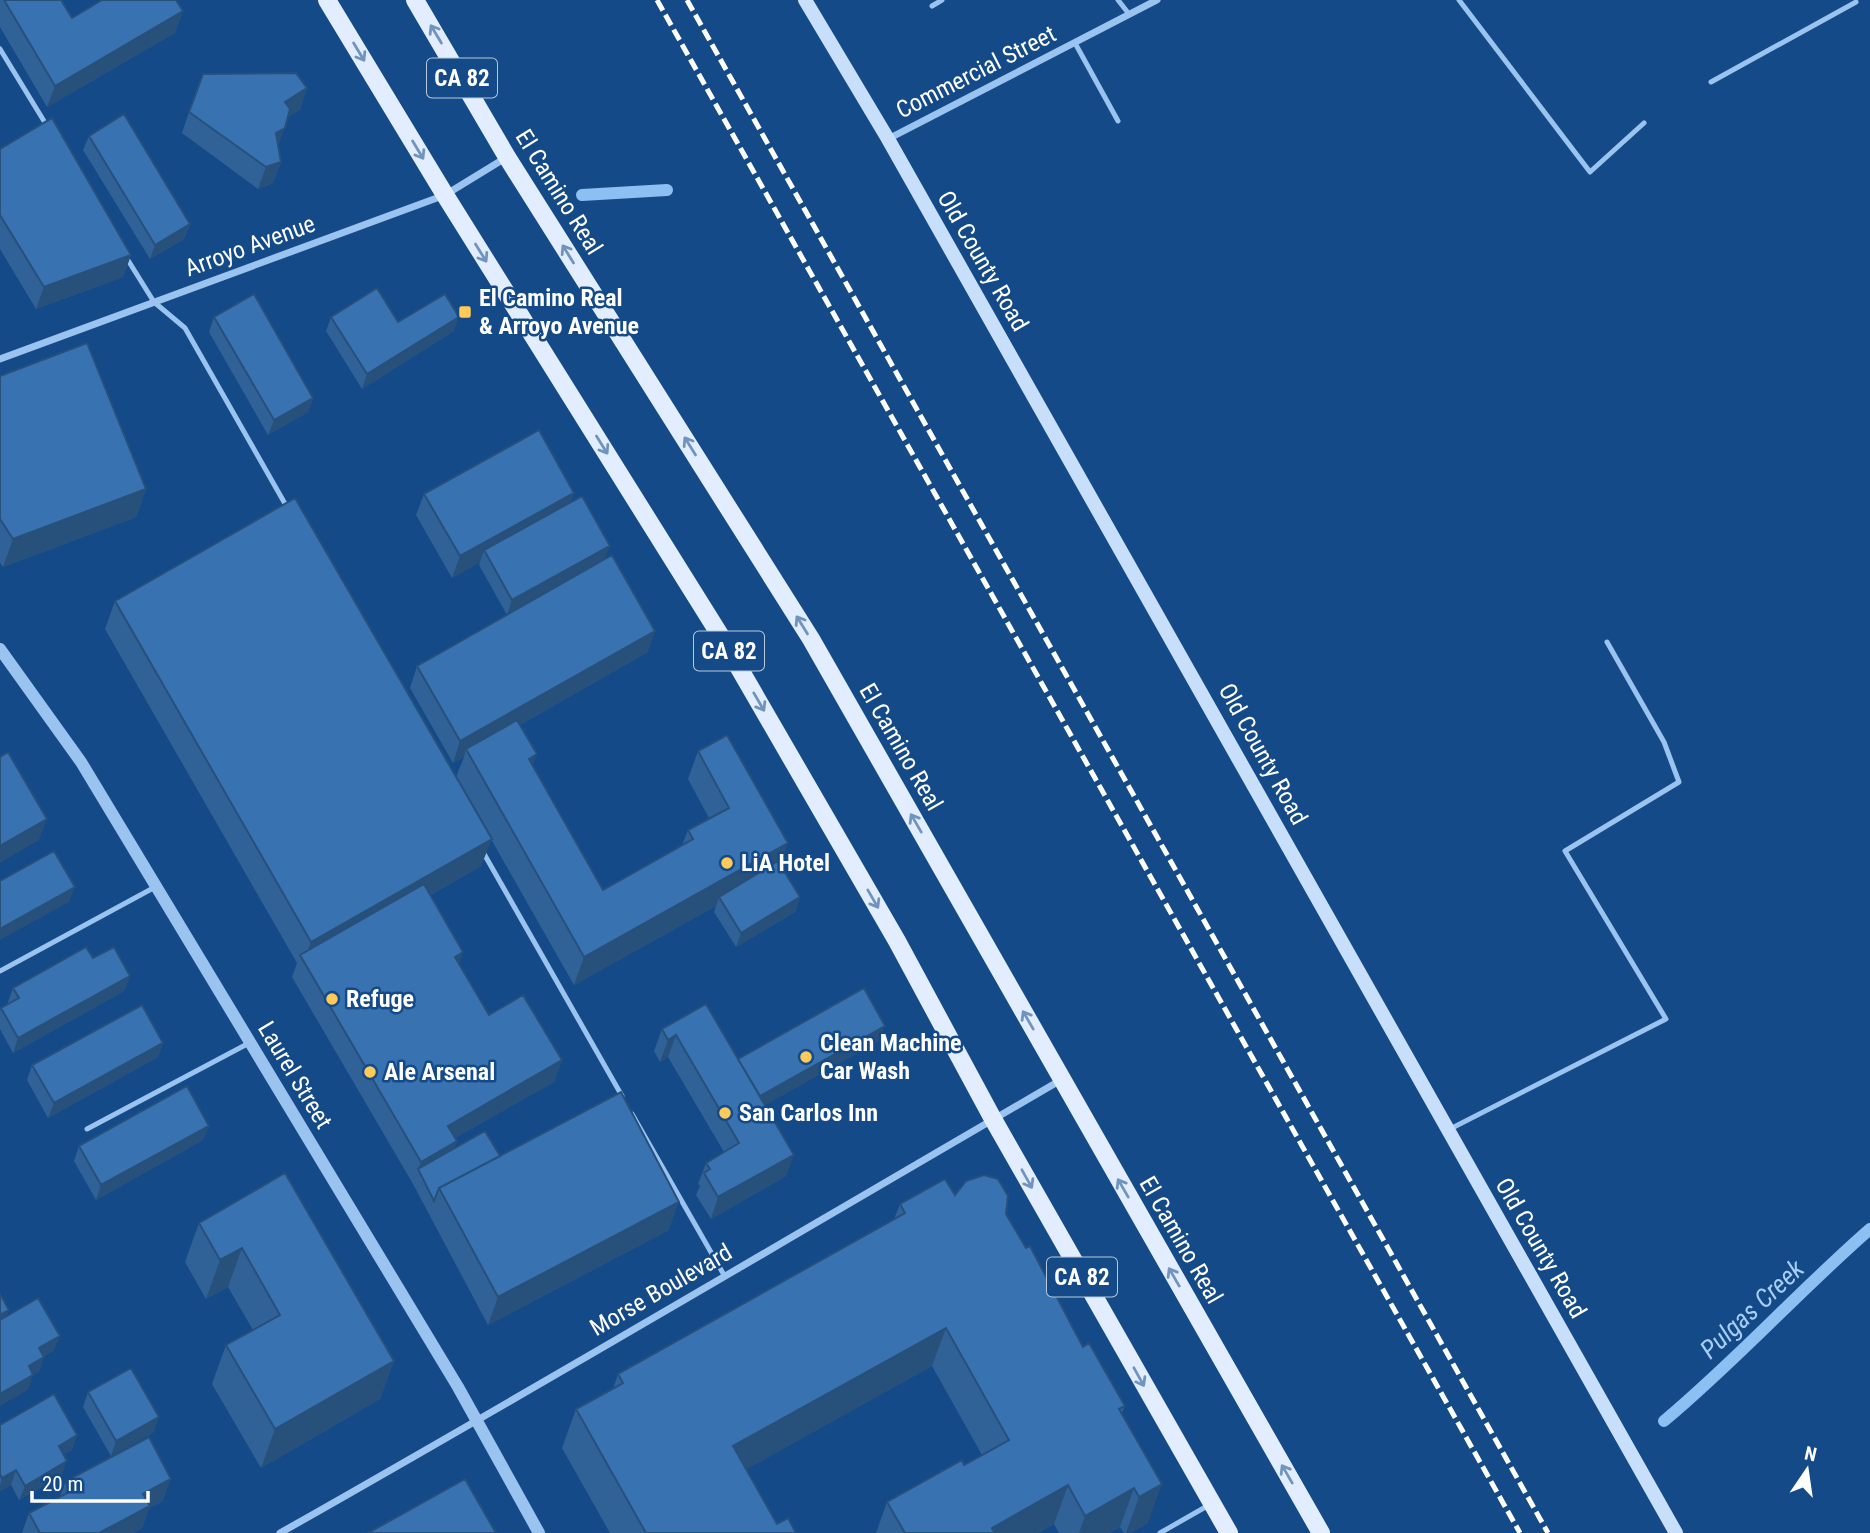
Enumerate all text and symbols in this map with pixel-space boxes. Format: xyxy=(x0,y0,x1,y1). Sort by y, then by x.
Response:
street label: Commercial Street xyxy=(891,20,1061,124)
one-way arrow xyxy=(428,25,442,45)
one-way arrow xyxy=(352,42,366,62)
road number: CA 82 xyxy=(427,58,497,97)
street label: El Camino Real xyxy=(510,124,608,260)
one-way arrow xyxy=(411,139,425,159)
street label: Old County Road xyxy=(932,186,1034,336)
street label: Arroyo Avenue xyxy=(181,209,319,283)
one-way arrow xyxy=(474,242,488,262)
one-way arrow xyxy=(561,245,576,264)
place label: El Camino Real & Arroyo Avenue xyxy=(479,284,639,340)
marker: El Camino Real & Arroyo Avenue xyxy=(457,304,473,320)
one-way arrow xyxy=(595,435,609,455)
one-way arrow xyxy=(682,437,696,457)
one-way arrow xyxy=(795,616,809,636)
road number: CA 82 xyxy=(694,632,764,670)
street label: El Camino Real xyxy=(853,679,949,815)
street label: Old County Road xyxy=(1213,679,1313,829)
one-way arrow xyxy=(753,691,766,712)
one-way arrow xyxy=(909,813,923,833)
place label: LiA Hotel xyxy=(741,849,830,877)
marker: LiA Hotel xyxy=(719,855,735,871)
one-way arrow xyxy=(866,889,880,909)
place label: Refuge xyxy=(346,985,414,1013)
marker: Refuge xyxy=(324,991,340,1007)
one-way arrow xyxy=(1021,1011,1035,1031)
street label: Laurel Street xyxy=(252,1016,338,1134)
place label: Clean Machine Car Wash xyxy=(820,1029,962,1085)
marker: Clean Machine Car Wash xyxy=(798,1049,814,1065)
place label: Ale Arsenal xyxy=(384,1058,495,1086)
marker: Ale Arsenal xyxy=(362,1064,378,1080)
place label: San Carlos Inn xyxy=(739,1099,878,1127)
marker: San Carlos Inn xyxy=(717,1105,733,1121)
one-way arrow xyxy=(1020,1168,1034,1188)
street label: El Camino Real xyxy=(1133,1172,1229,1308)
street label: Old County Road xyxy=(1490,1173,1592,1323)
one-way arrow xyxy=(1116,1178,1129,1199)
street label: Morse Boulevard xyxy=(585,1238,737,1342)
water label: Pulgas Creek xyxy=(1694,1253,1810,1365)
road number: CA 82 xyxy=(1047,1258,1117,1296)
one-way arrow xyxy=(1167,1267,1181,1287)
one-way arrow xyxy=(1133,1366,1146,1387)
north arrow xyxy=(1772,1435,1842,1505)
text: N xyxy=(1802,1441,1819,1466)
scale bar xyxy=(32,1460,147,1504)
one-way arrow xyxy=(1280,1464,1294,1484)
text: 20 m xyxy=(42,1472,83,1496)

